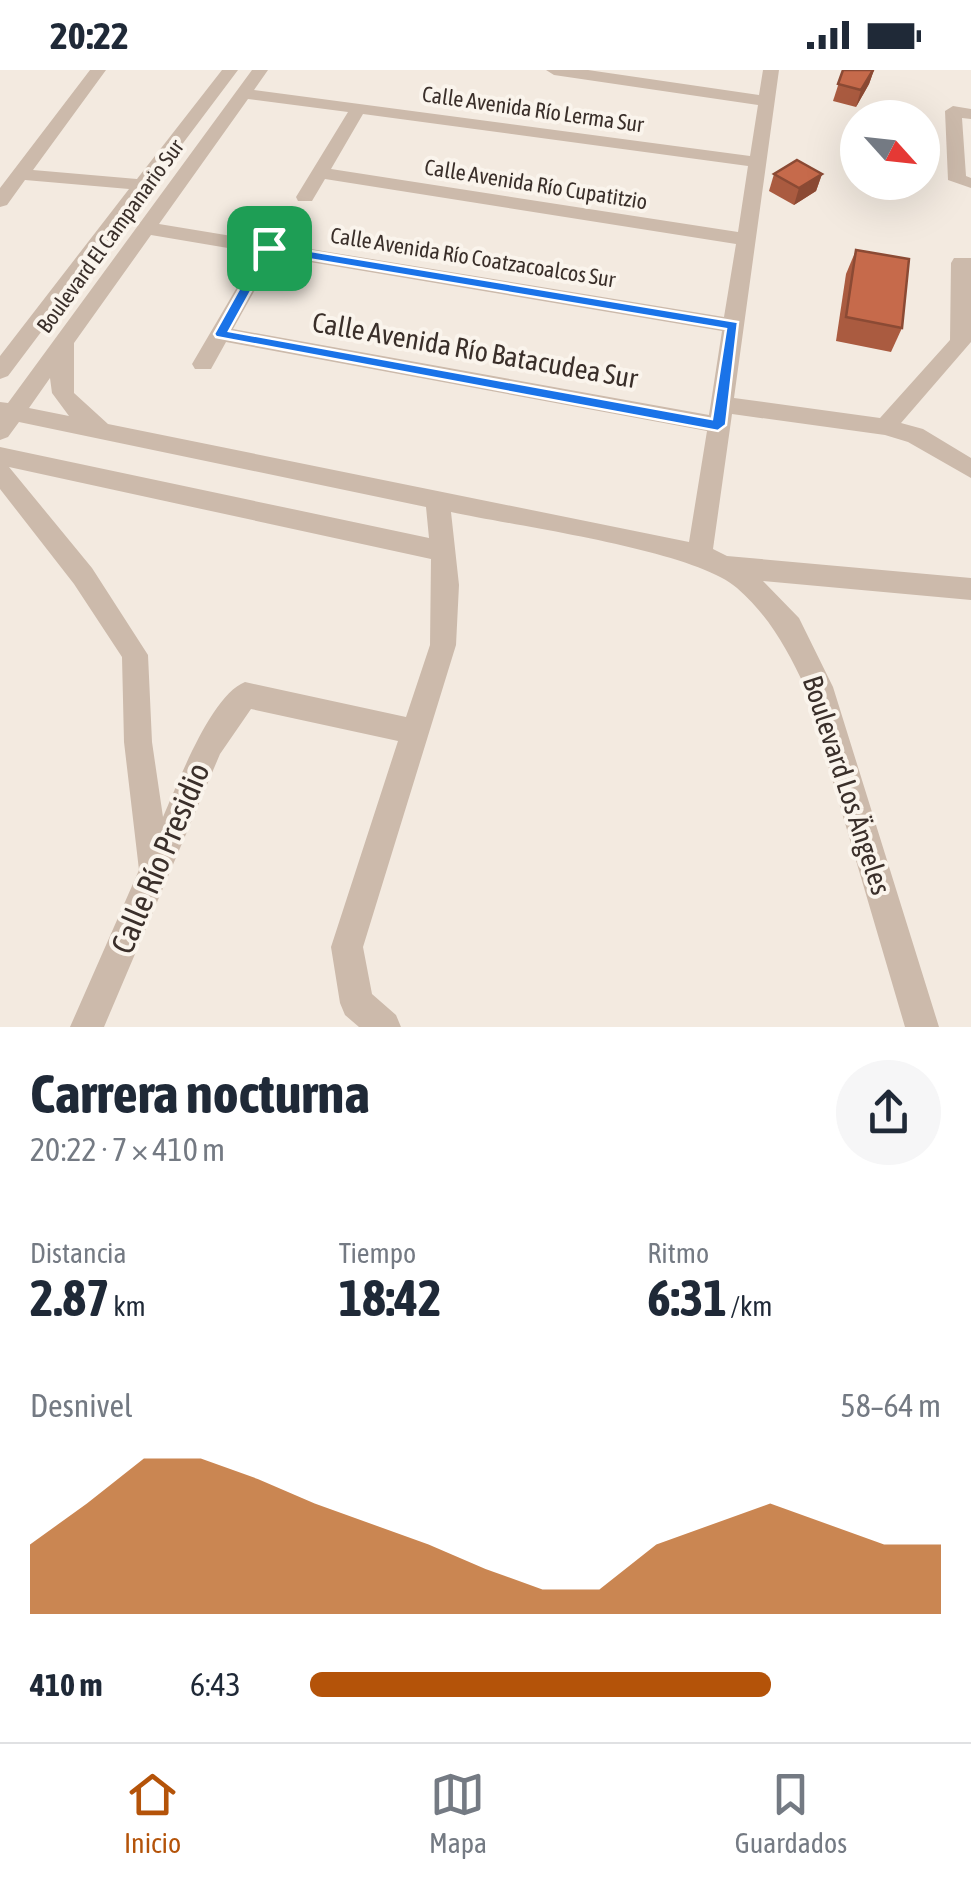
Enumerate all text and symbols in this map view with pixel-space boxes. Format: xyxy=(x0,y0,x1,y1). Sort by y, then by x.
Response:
text: 20:22 xyxy=(50,14,129,57)
street label: Calle Avenida Río Lerma Sur xyxy=(421,81,646,137)
north arrow xyxy=(840,100,940,200)
map controls xyxy=(840,100,940,200)
street label: Boulevard El Campanario Sur xyxy=(31,134,189,338)
street label: Calle Avenida Río Cupatitzio xyxy=(423,154,649,214)
pin xyxy=(227,206,312,291)
icon: arrive xyxy=(242,221,297,276)
street label: Calle Avenida Río Coatzacoalcos Sur xyxy=(329,222,618,292)
street label: Calle Avenida Río Batacudea Sur xyxy=(310,306,641,395)
street label: Boulevard Los Ängeles xyxy=(797,672,897,898)
street label: Calle Río Presidio xyxy=(103,757,217,959)
button: share xyxy=(836,1060,941,1165)
text: Carrera nocturna xyxy=(30,1062,370,1125)
text: 20:22 · 7 × 410 m xyxy=(30,1131,225,1168)
text: Distancia xyxy=(30,1237,127,1269)
text: Tiempo xyxy=(339,1237,416,1269)
text: Ritmo xyxy=(647,1237,709,1269)
text: 2.87 xyxy=(30,1269,109,1327)
text: 18:42 xyxy=(339,1269,442,1327)
text: 6:31 xyxy=(647,1269,727,1327)
text: km xyxy=(109,1290,146,1322)
text: /km xyxy=(727,1290,773,1322)
text: Desnivel xyxy=(30,1387,133,1424)
text: 58–64 m xyxy=(841,1387,941,1424)
text: 410 m xyxy=(30,1666,103,1703)
text: 6:43 xyxy=(190,1666,241,1703)
tab: Inicio xyxy=(124,1767,181,1859)
tab: Mapa xyxy=(429,1767,487,1859)
tab: Guardados xyxy=(735,1767,847,1859)

